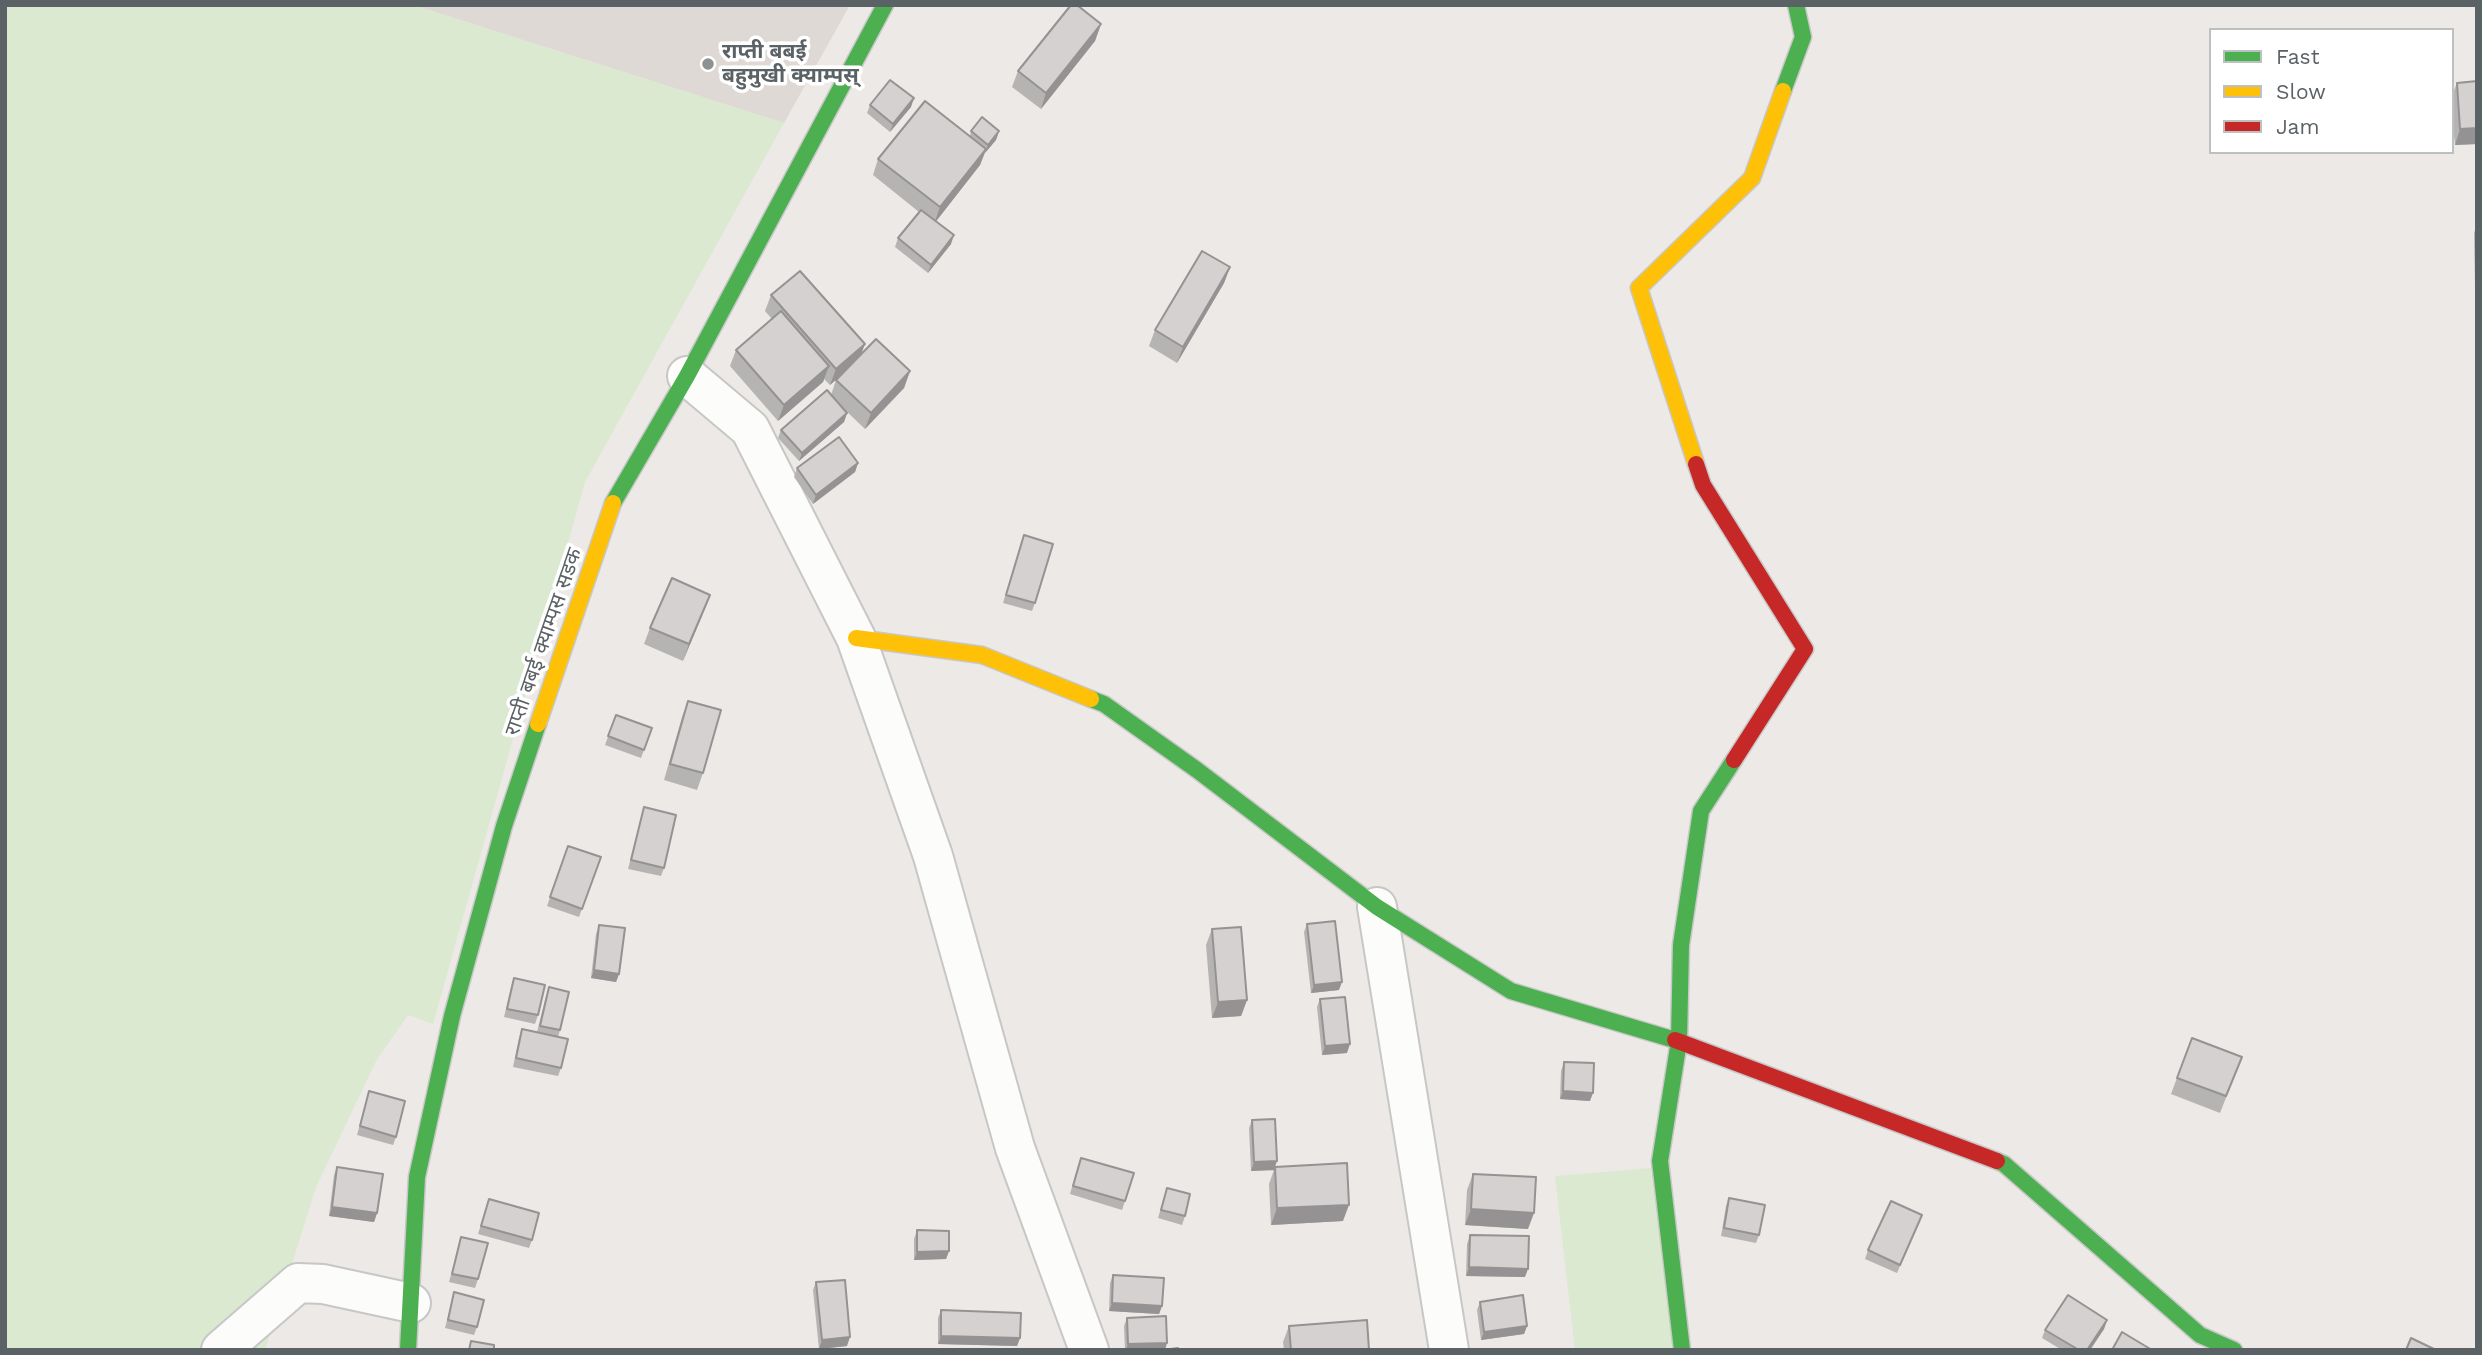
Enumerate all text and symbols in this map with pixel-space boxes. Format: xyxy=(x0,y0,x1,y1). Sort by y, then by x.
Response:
legend xyxy=(2209,28,2454,154)
place label: राप्ती बबई बहुमुखी क्याम्पस् xyxy=(722,39,859,89)
text: Fast xyxy=(2276,44,2320,69)
marker: राप्ती बबई बहुमुखी क्याम्पस् xyxy=(700,56,716,72)
text: Slow xyxy=(2276,79,2326,104)
text: Jam xyxy=(2276,114,2319,139)
street label: राप्ती बबई क्याम्पस सडक xyxy=(500,545,588,739)

